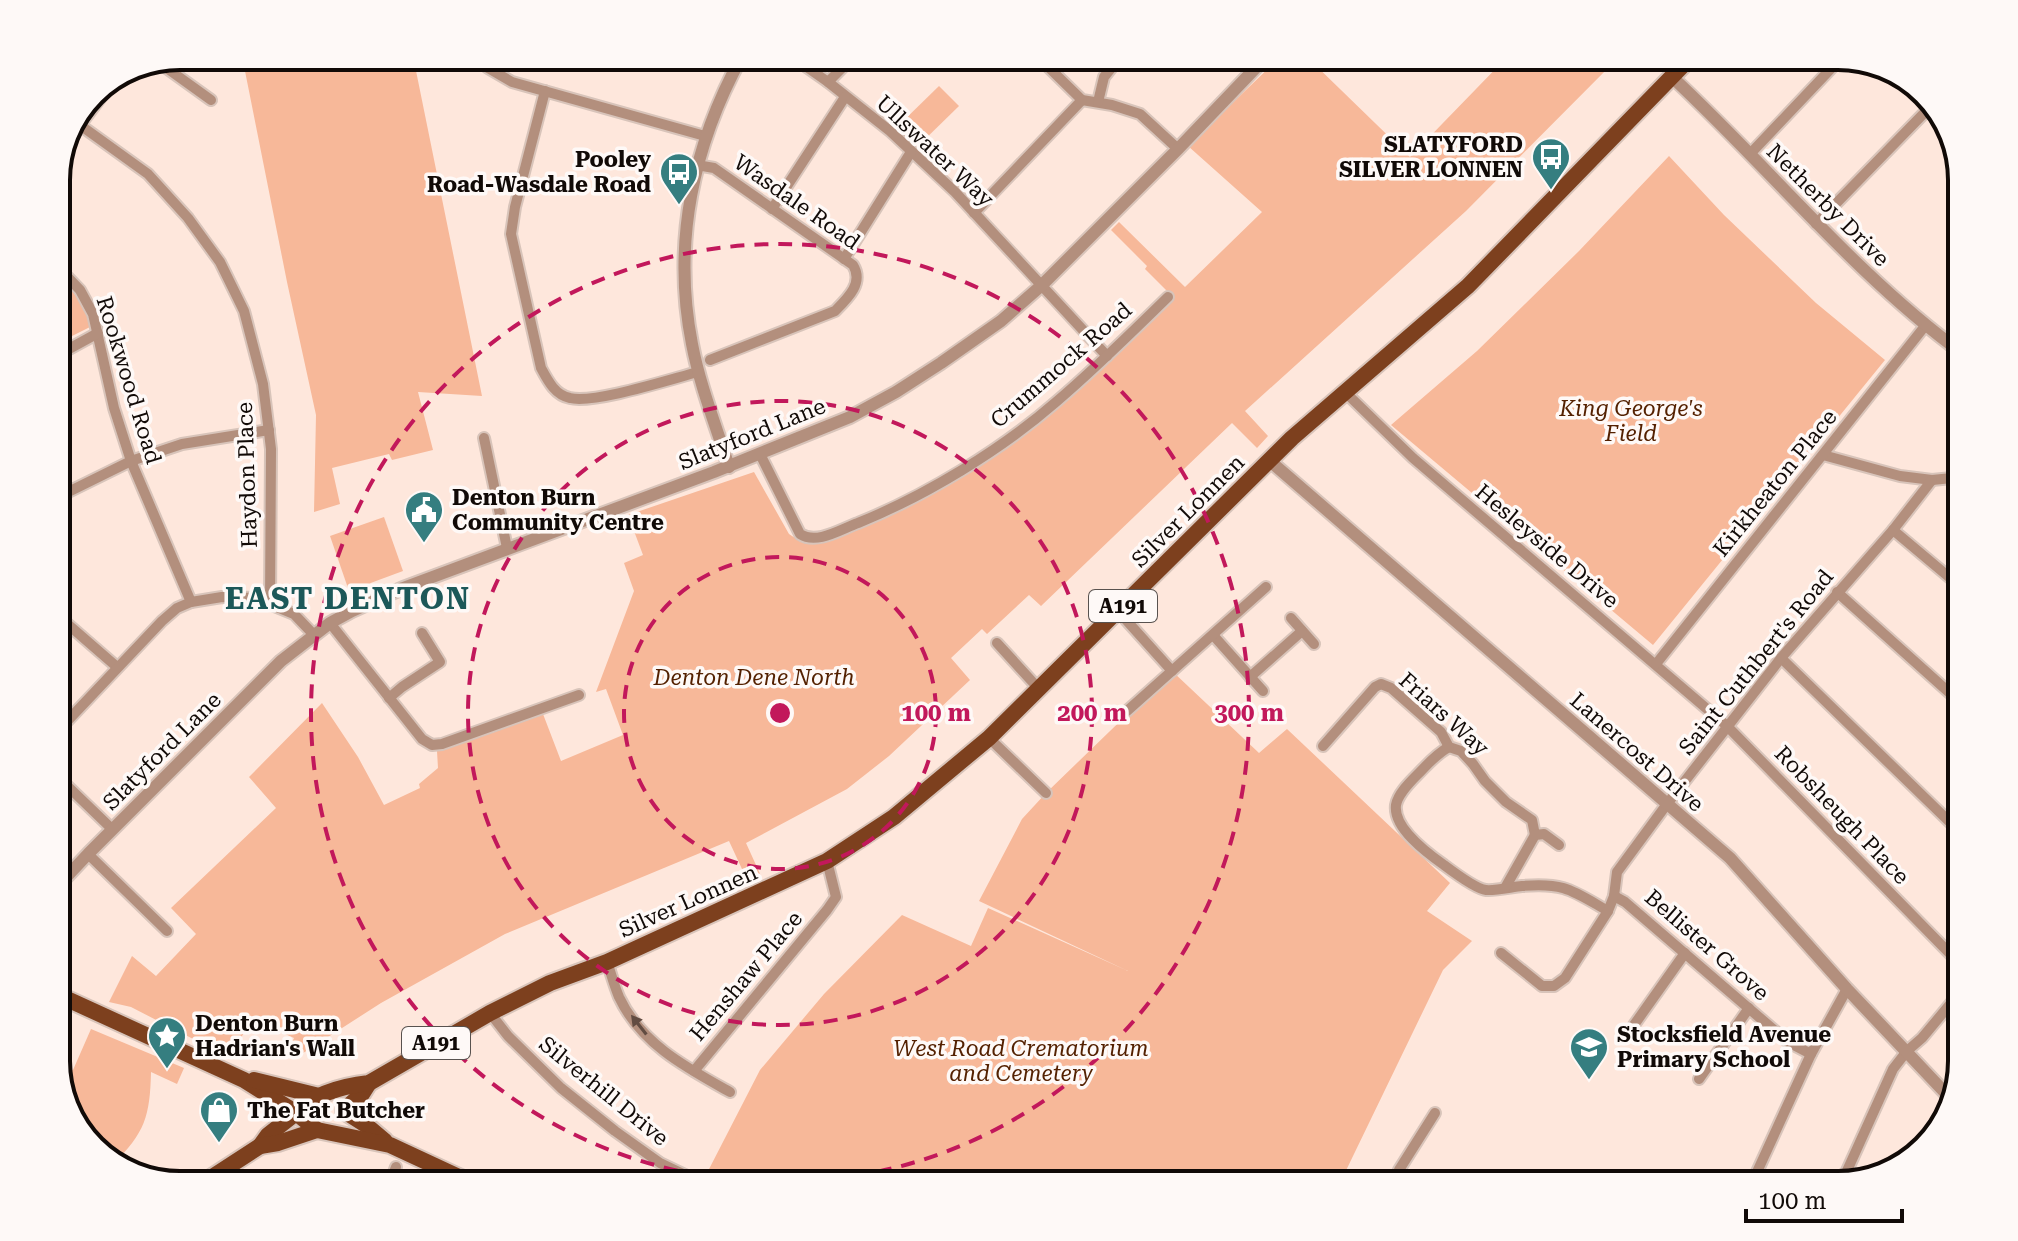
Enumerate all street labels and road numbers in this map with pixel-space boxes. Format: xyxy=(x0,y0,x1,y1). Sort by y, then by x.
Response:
street label: Ullswater Way xyxy=(871,90,999,212)
street label: Netherby Drive xyxy=(1762,139,1894,271)
street label: Wasdale Road xyxy=(729,149,865,255)
street label: Rookwood Road xyxy=(92,293,166,467)
street label: Crummock Road xyxy=(986,297,1136,433)
street label: Slatyford Lane xyxy=(675,393,829,475)
street label: Haydon Place xyxy=(232,401,262,549)
street label: Kirkheaton Place xyxy=(1708,405,1842,561)
street label: Silver Lonnen xyxy=(1127,450,1249,572)
street label: Hesleyside Drive xyxy=(1471,479,1623,613)
street label: Saint Cuthbert's Road xyxy=(1674,564,1838,760)
road number: A191 xyxy=(1089,590,1157,622)
street label: Friars Way xyxy=(1394,667,1494,761)
street label: Slatyford Lane xyxy=(98,687,226,815)
street label: Lanercost Drive xyxy=(1565,687,1709,817)
street label: Robsheugh Place xyxy=(1770,741,1914,889)
street label: Silver Lonnen xyxy=(615,859,761,943)
street label: Bellister Grove xyxy=(1640,884,1774,1006)
street label: Henshaw Place xyxy=(685,906,807,1046)
road number: A191 xyxy=(402,1027,470,1059)
street label: Silverhill Drive xyxy=(534,1031,674,1151)

